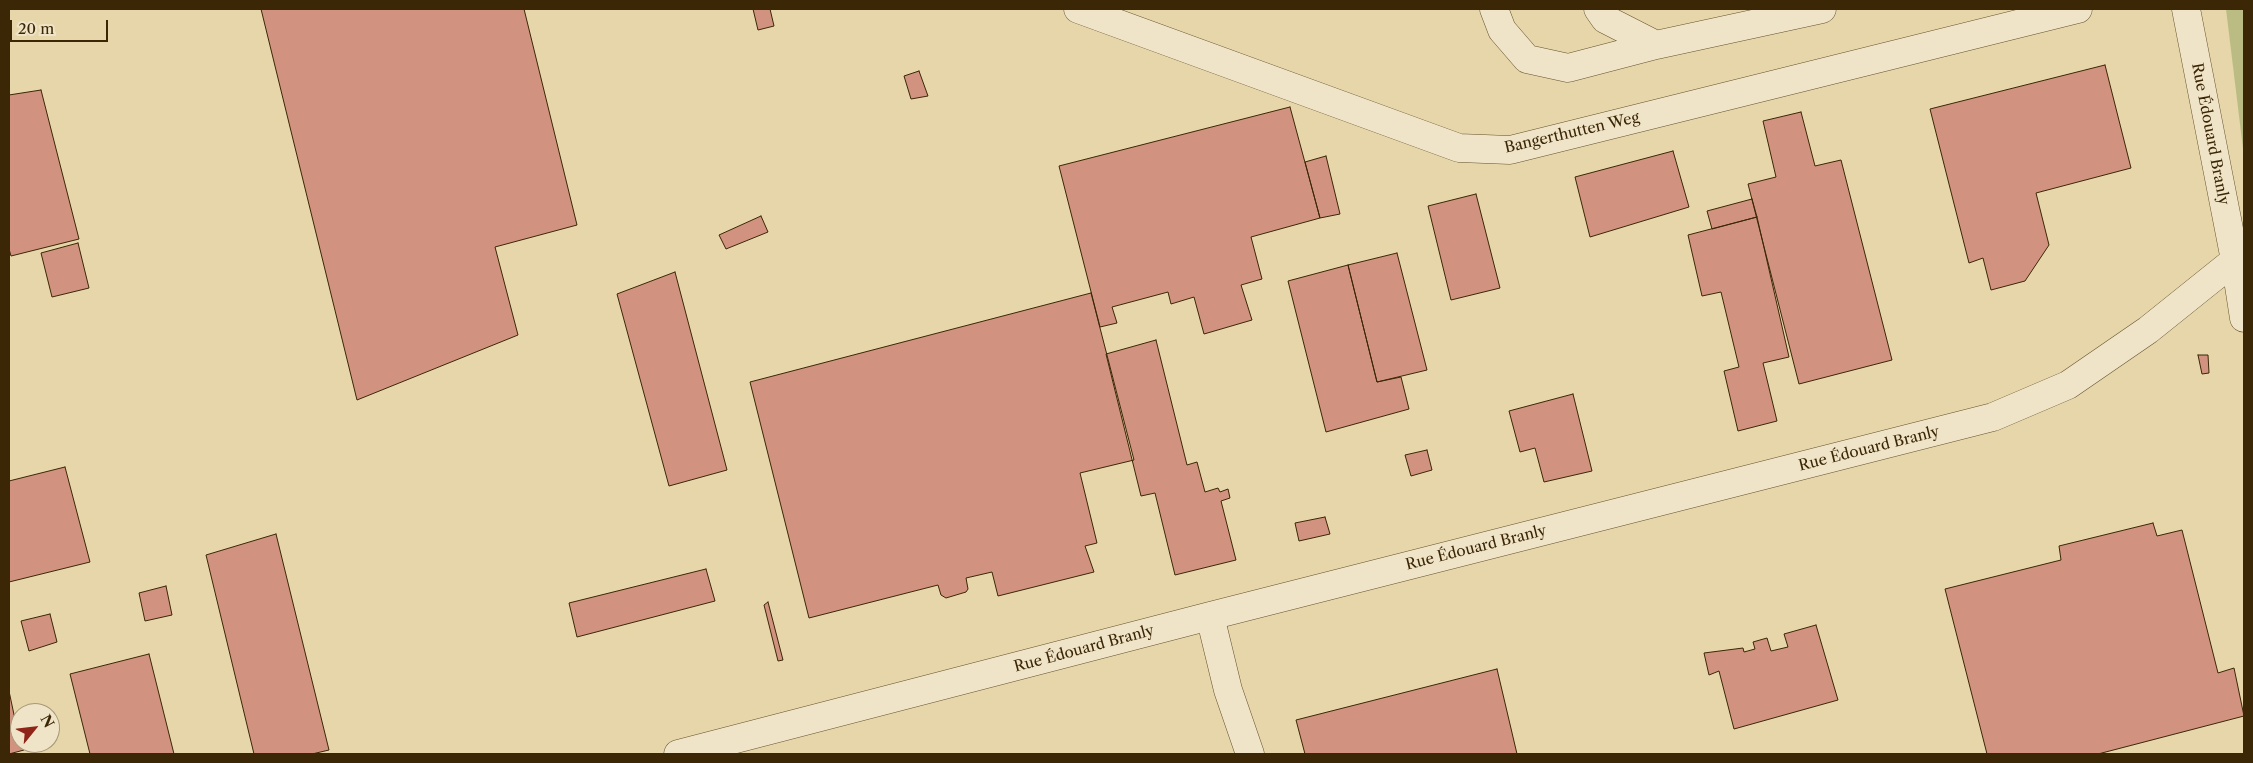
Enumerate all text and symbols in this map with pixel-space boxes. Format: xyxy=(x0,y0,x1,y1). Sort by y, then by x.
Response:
scale bar xyxy=(12,10,110,42)
text: 20 m xyxy=(18,19,54,38)
street label: Rue Édouard Branly xyxy=(2187,61,2233,207)
street label: Bangerthutten Weg xyxy=(1503,109,1641,157)
street label: Rue Édouard Branly xyxy=(1797,423,1941,475)
street label: Rue Édouard Branly xyxy=(1404,522,1548,574)
street label: Rue Édouard Branly xyxy=(1012,622,1156,676)
north arrow xyxy=(10,703,60,753)
text: N xyxy=(36,712,58,731)

